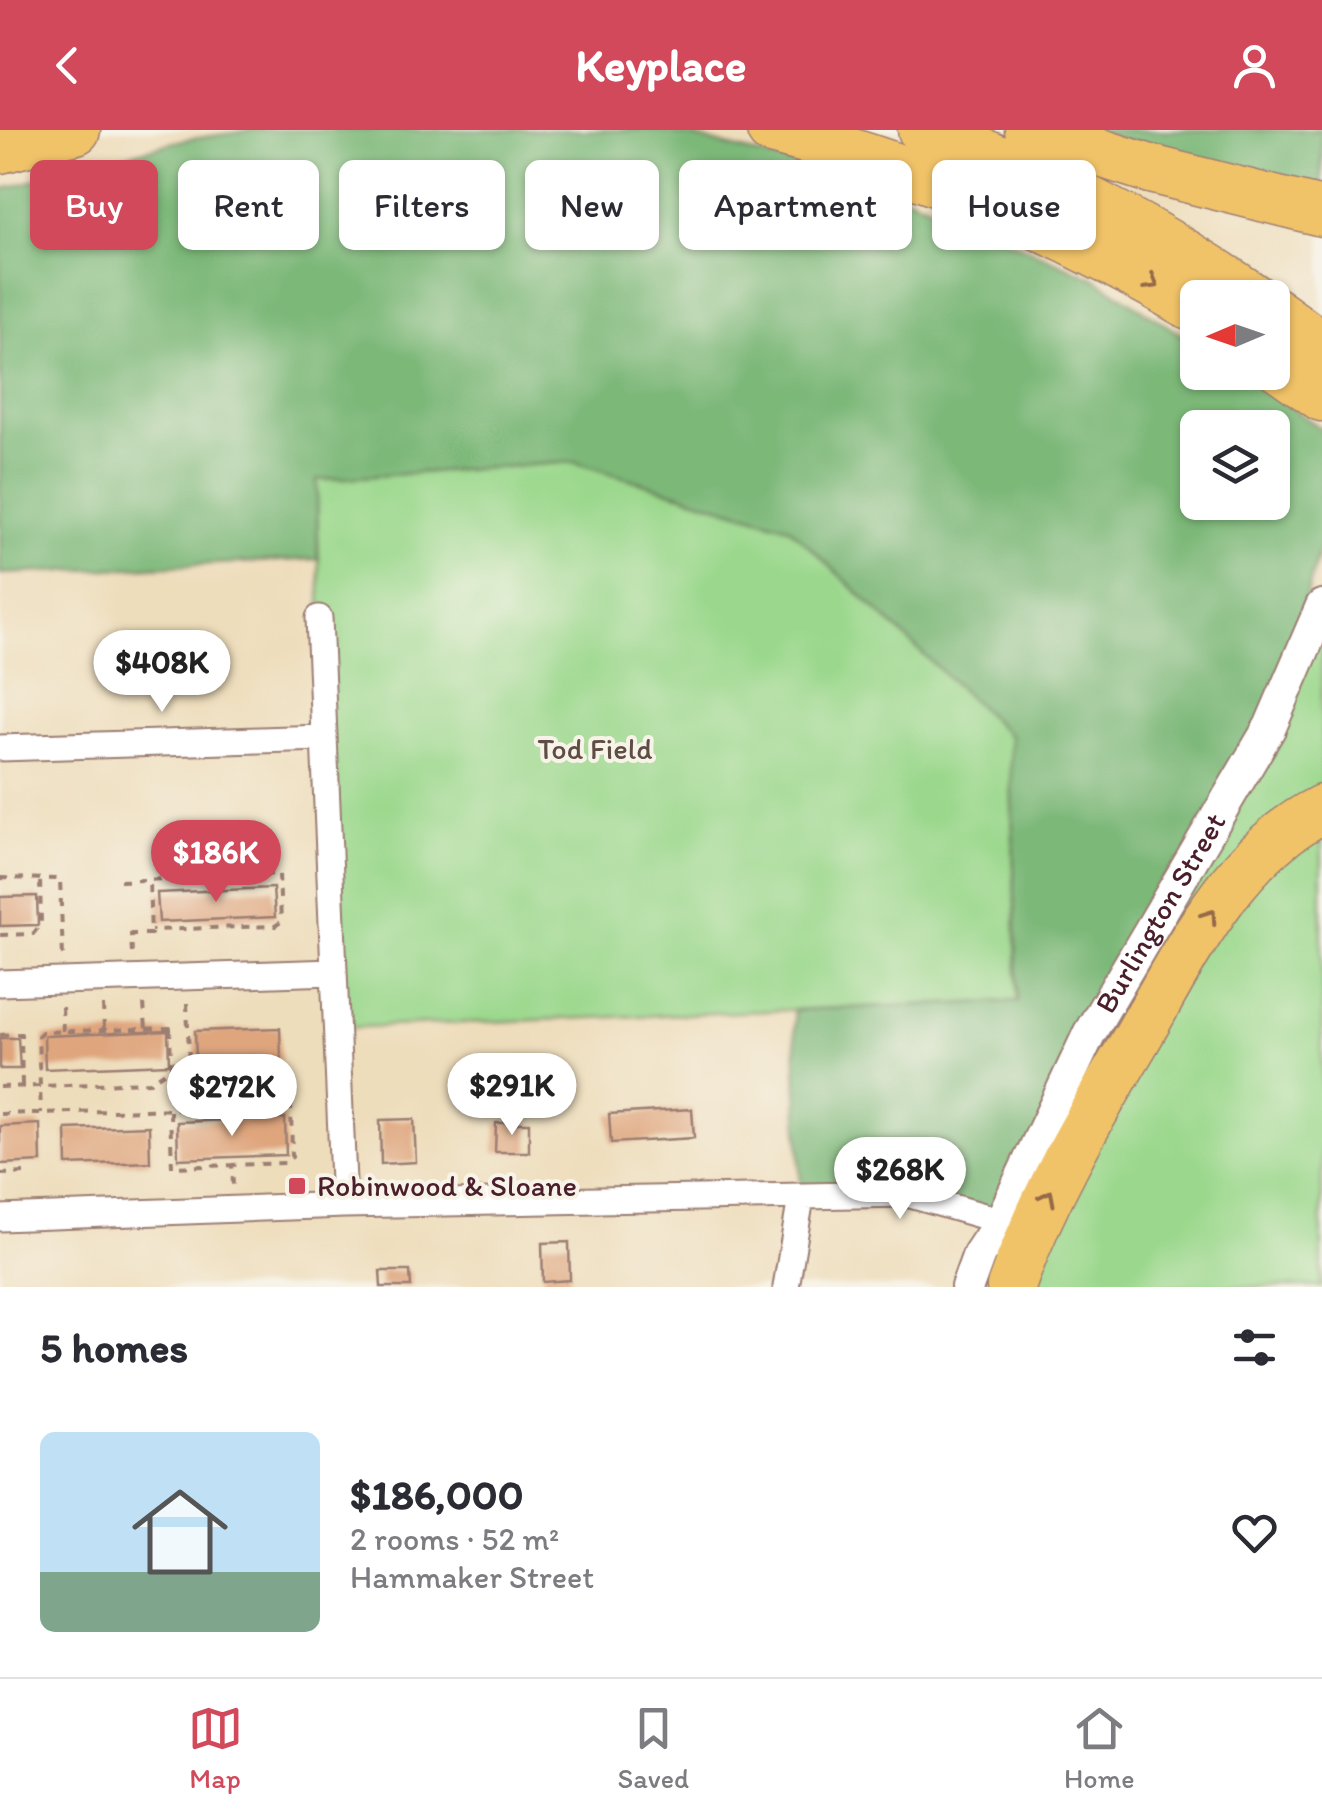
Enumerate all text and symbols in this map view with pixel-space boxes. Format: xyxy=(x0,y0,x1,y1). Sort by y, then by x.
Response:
icon: back xyxy=(40,38,95,93)
text: Keyplace xyxy=(576,38,746,92)
icon: person xyxy=(1227,38,1282,93)
chip: Buy xyxy=(30,160,158,250)
chip: Rent xyxy=(178,160,319,250)
chip: Filters xyxy=(339,160,505,250)
chip: New xyxy=(525,160,659,250)
chip: Apartment xyxy=(679,160,912,250)
chip: House xyxy=(932,160,1096,250)
one-way arrow xyxy=(1141,271,1159,290)
north arrow xyxy=(1180,280,1290,390)
map controls xyxy=(1180,280,1290,520)
button: layers xyxy=(1180,410,1290,520)
pin: $408K xyxy=(92,630,232,715)
text: $408K xyxy=(115,643,209,681)
park label: Tod Field xyxy=(537,730,653,767)
street label: Burlington Street xyxy=(1087,806,1233,1019)
pin: $186K xyxy=(146,820,286,905)
text: $186K xyxy=(173,833,259,871)
one-way arrow xyxy=(1198,908,1216,927)
pin: $291K xyxy=(442,1053,582,1138)
pin: $272K xyxy=(162,1054,302,1139)
text: $291K xyxy=(469,1066,555,1104)
text: $272K xyxy=(189,1067,275,1105)
pin: $268K xyxy=(830,1137,970,1222)
text: $268K xyxy=(856,1150,944,1188)
place label: Robinwood & Sloane xyxy=(317,1167,577,1204)
marker: Robinwood & Sloane xyxy=(286,1175,308,1197)
one-way arrow xyxy=(1036,1190,1055,1208)
icon: filters xyxy=(1227,1320,1282,1375)
text: 5 homes xyxy=(40,1322,188,1373)
text: $186,000 xyxy=(350,1469,524,1520)
icon: home xyxy=(120,1472,240,1592)
icon: heart xyxy=(1227,1505,1282,1560)
text: 2 rooms · 52 m² xyxy=(350,1520,559,1558)
text: Hammaker Street xyxy=(350,1558,594,1596)
tab: Map xyxy=(188,1701,243,1795)
tab: Saved xyxy=(618,1701,689,1795)
tab: Home xyxy=(1064,1701,1135,1795)

